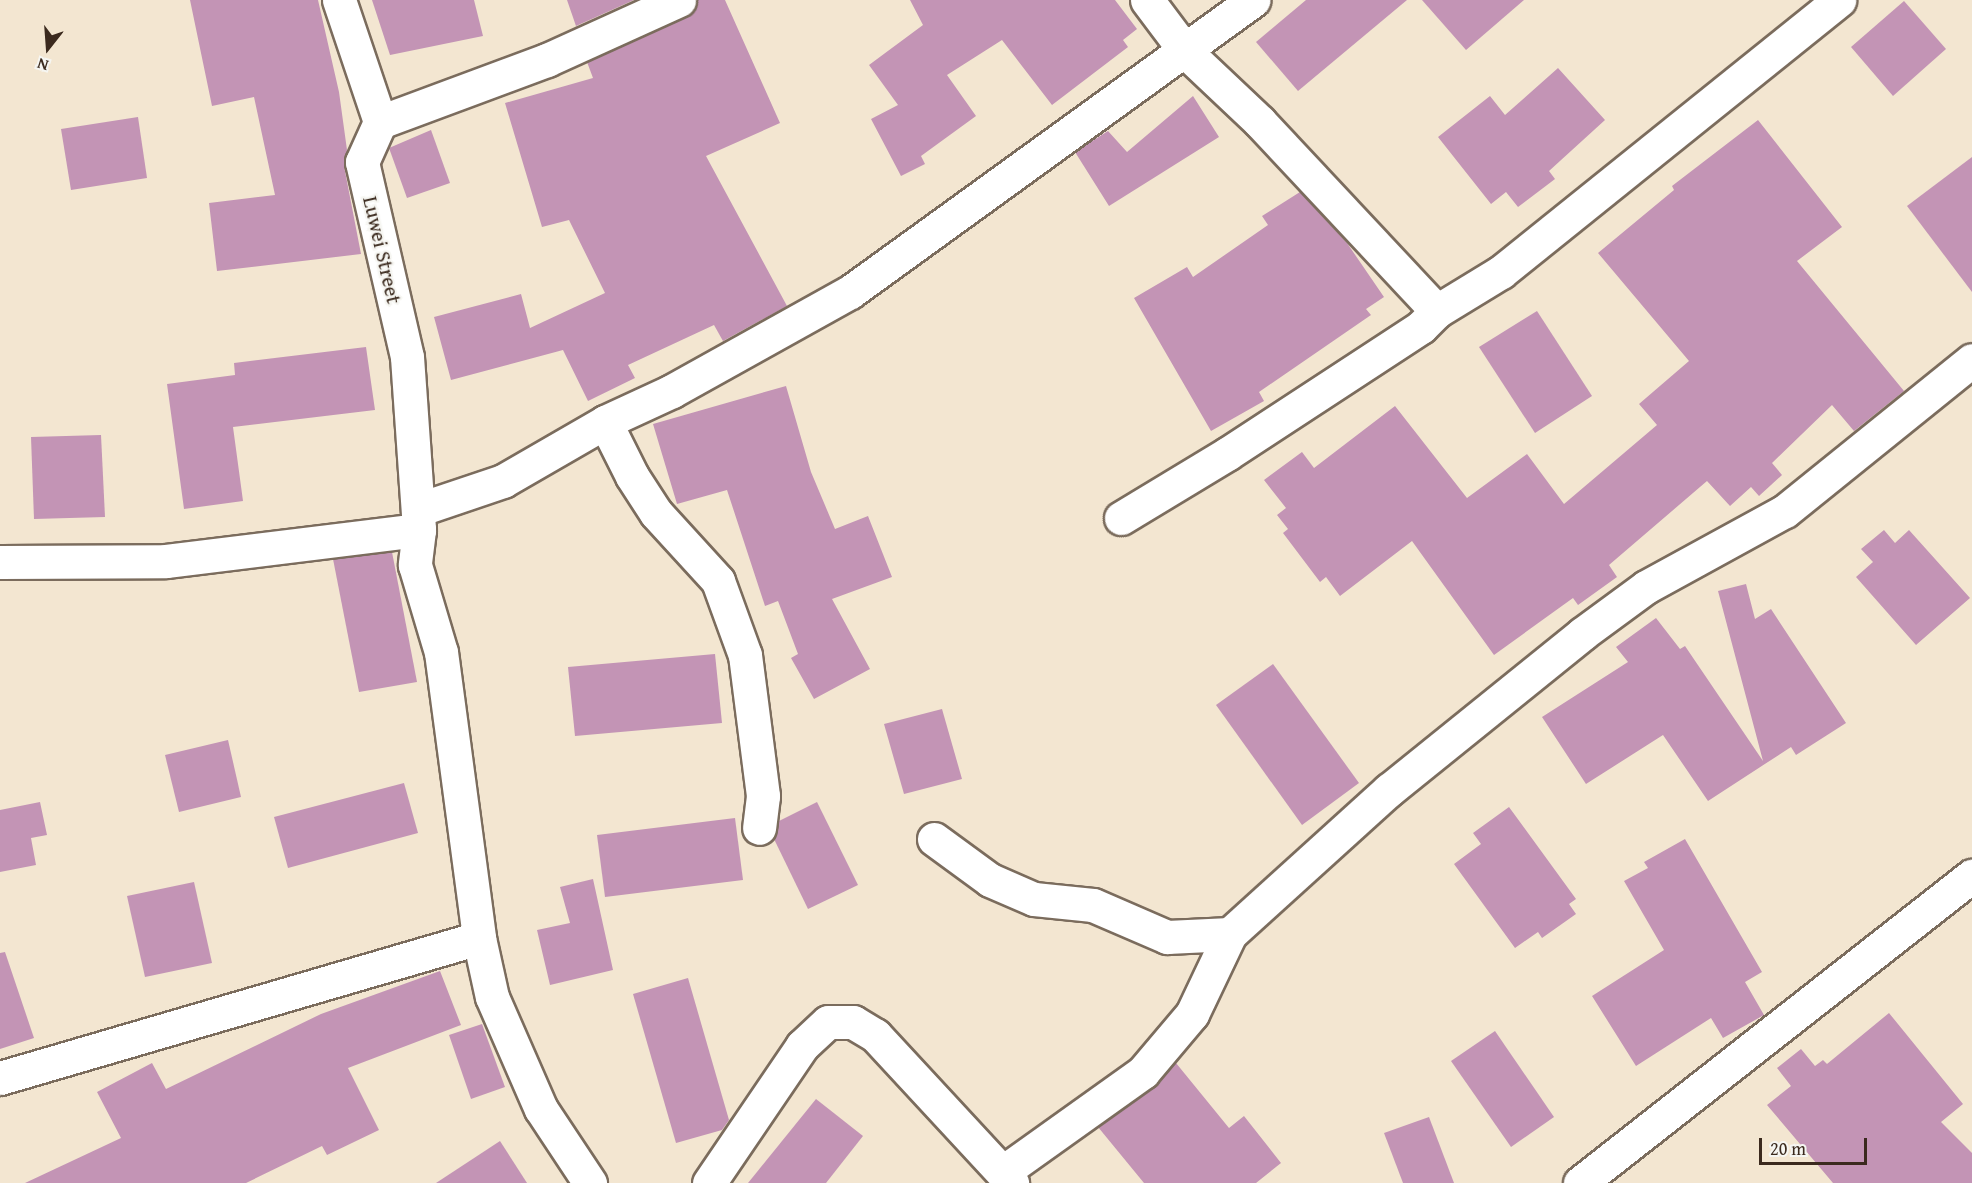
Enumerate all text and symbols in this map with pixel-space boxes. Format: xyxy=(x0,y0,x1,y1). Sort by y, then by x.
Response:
north arrow xyxy=(18,18,78,78)
text: N xyxy=(34,52,51,78)
street label: Luwei Street xyxy=(357,194,407,306)
scale bar xyxy=(1762,1126,1870,1164)
text: 20 m xyxy=(1770,1135,1806,1162)

